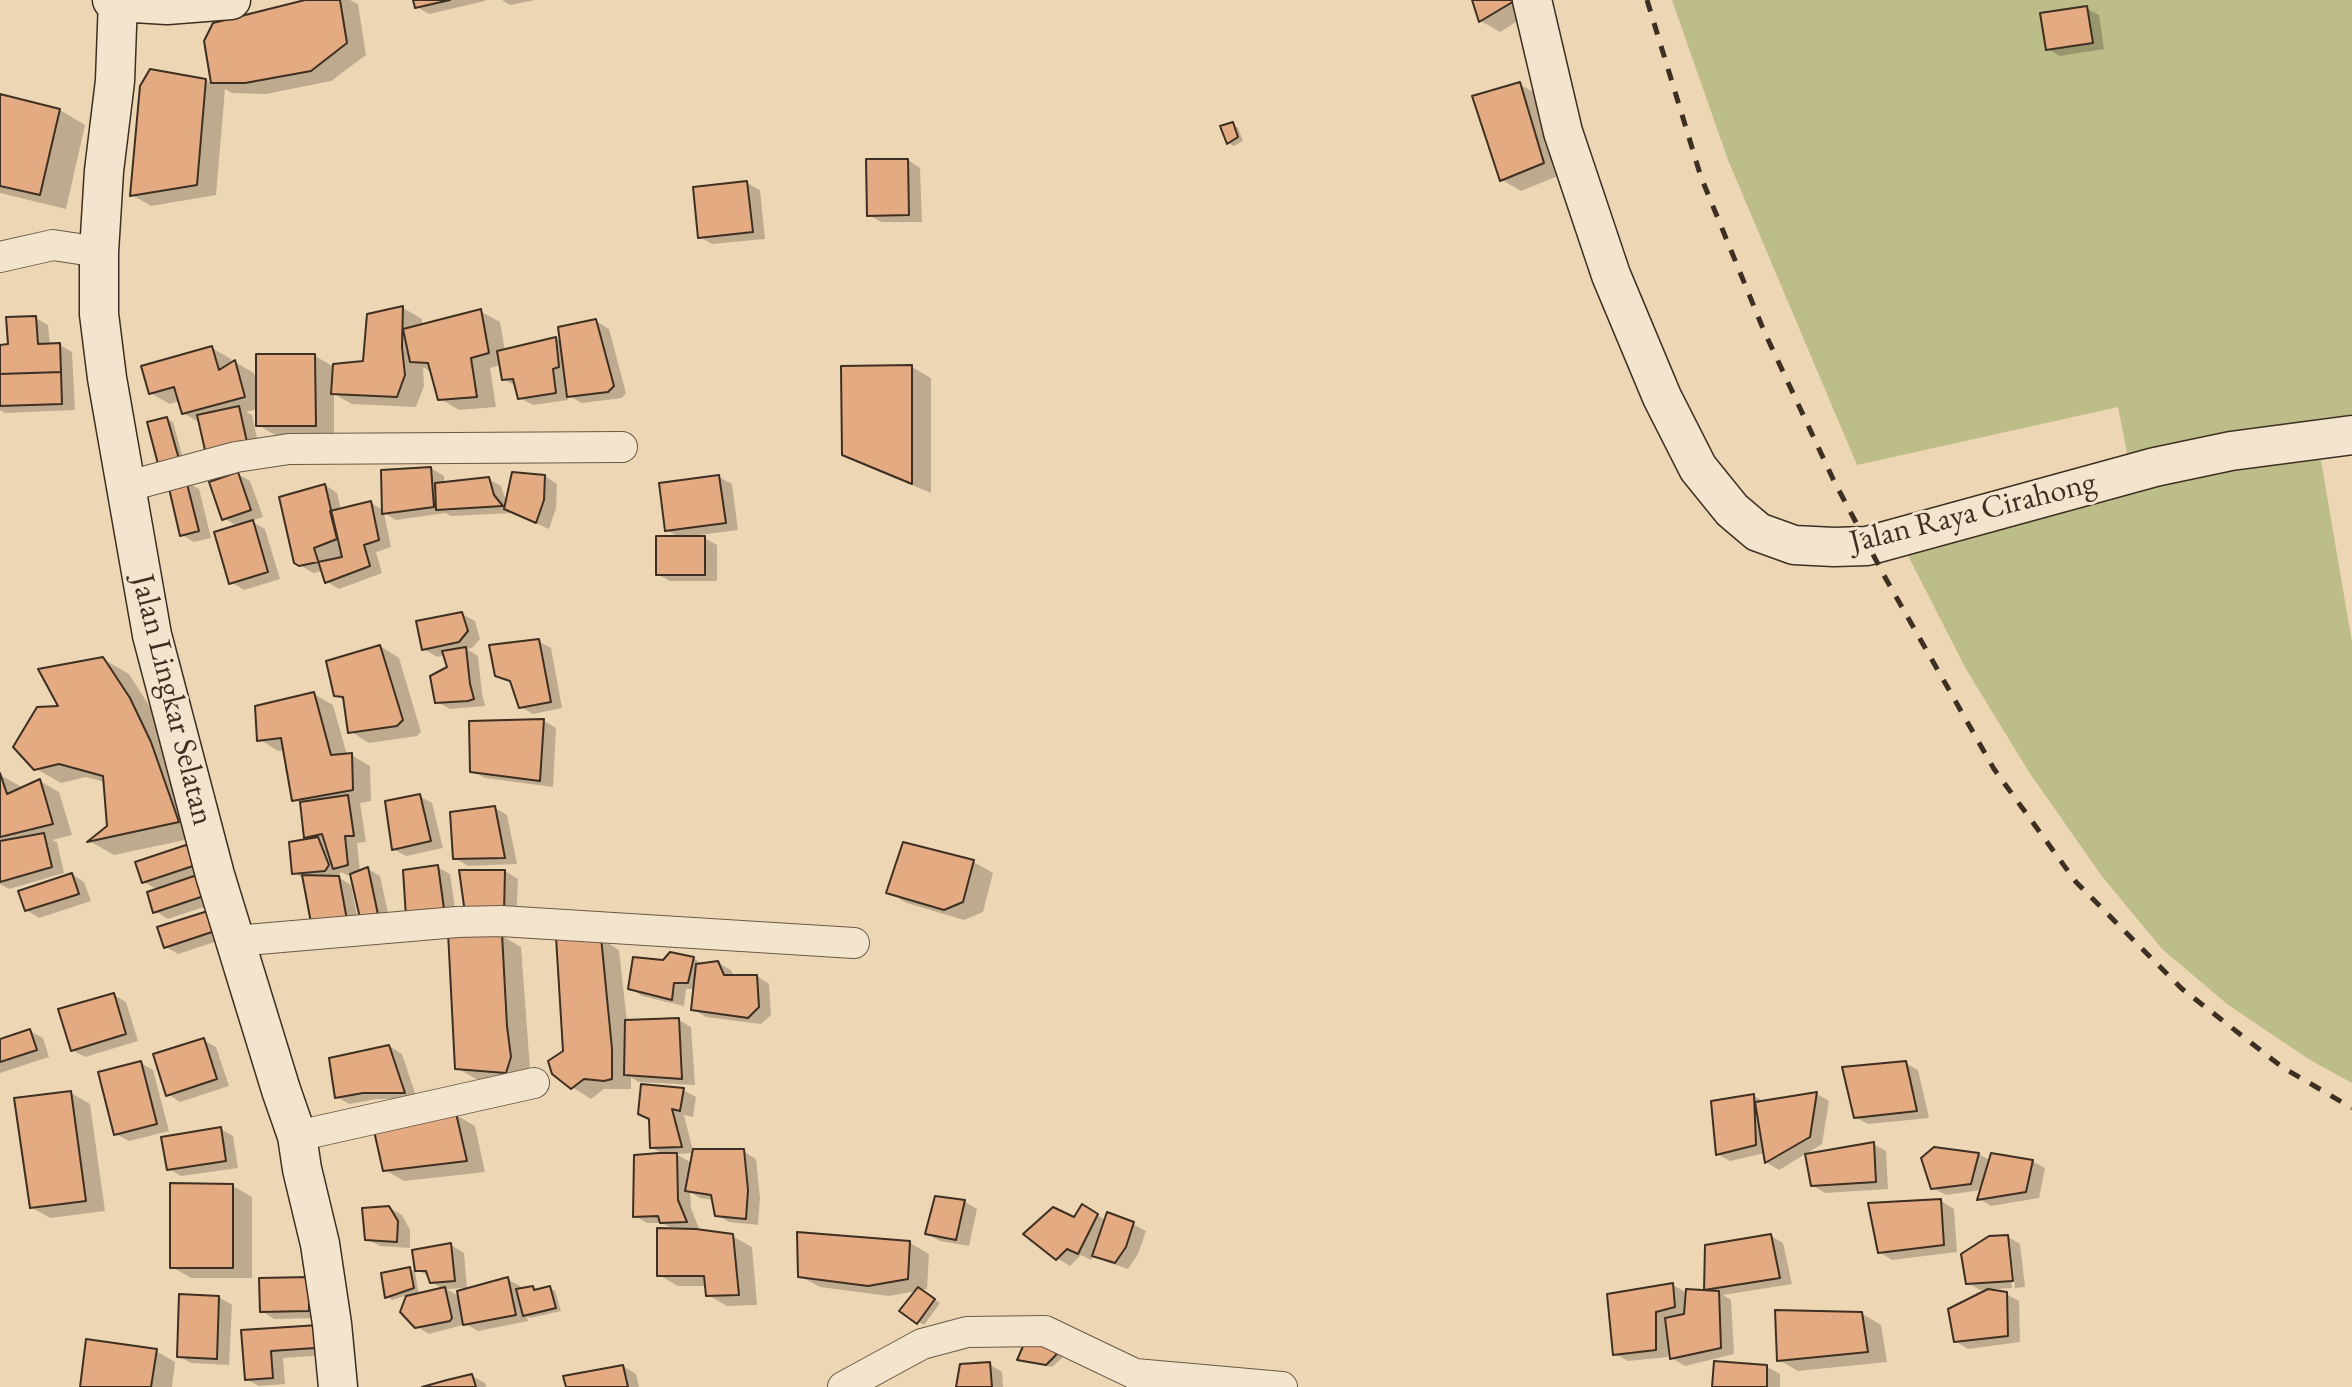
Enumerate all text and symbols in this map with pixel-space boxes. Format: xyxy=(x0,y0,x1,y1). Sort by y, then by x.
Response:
street label: Jalan Raya Cirahong xyxy=(1846,464,2100,562)
street label: Jalan Lingkar Selatan xyxy=(122,571,222,829)

